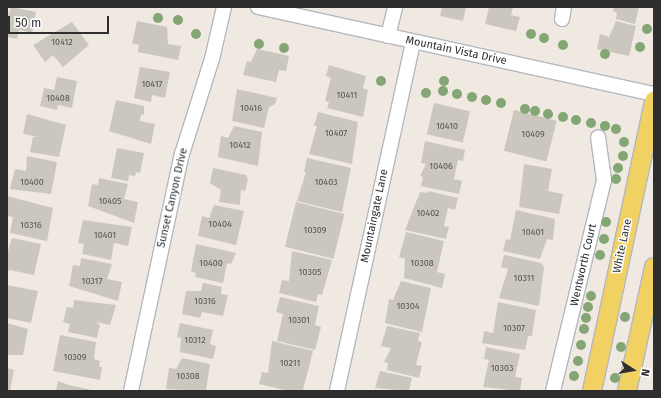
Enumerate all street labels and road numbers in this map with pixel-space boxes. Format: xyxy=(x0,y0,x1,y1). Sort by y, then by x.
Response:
street label: Mountain Vista Drive xyxy=(404,34,508,68)
street label: Sunset Canyon Drive xyxy=(155,147,191,249)
street label: Mountaingate Lane xyxy=(359,168,391,264)
street label: White Lane xyxy=(611,218,635,274)
street label: Wentworth Court xyxy=(568,222,600,308)

